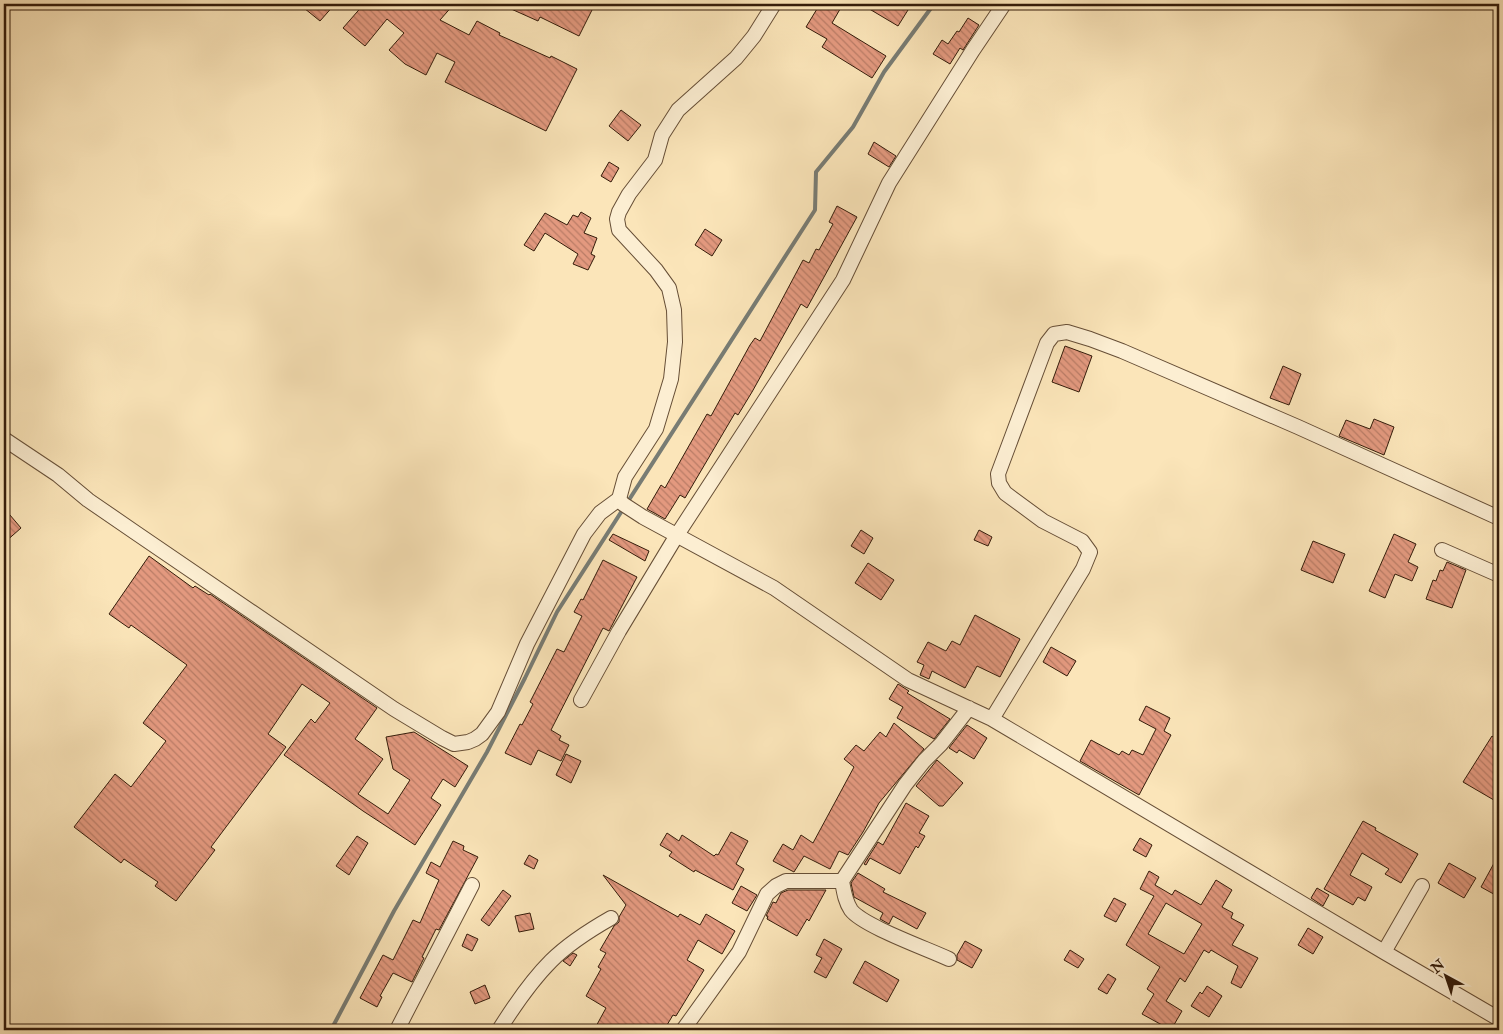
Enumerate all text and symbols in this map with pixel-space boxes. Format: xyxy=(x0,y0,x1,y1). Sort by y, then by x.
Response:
north arrow xyxy=(1420,952,1470,1002)
text: N xyxy=(1427,956,1449,978)

